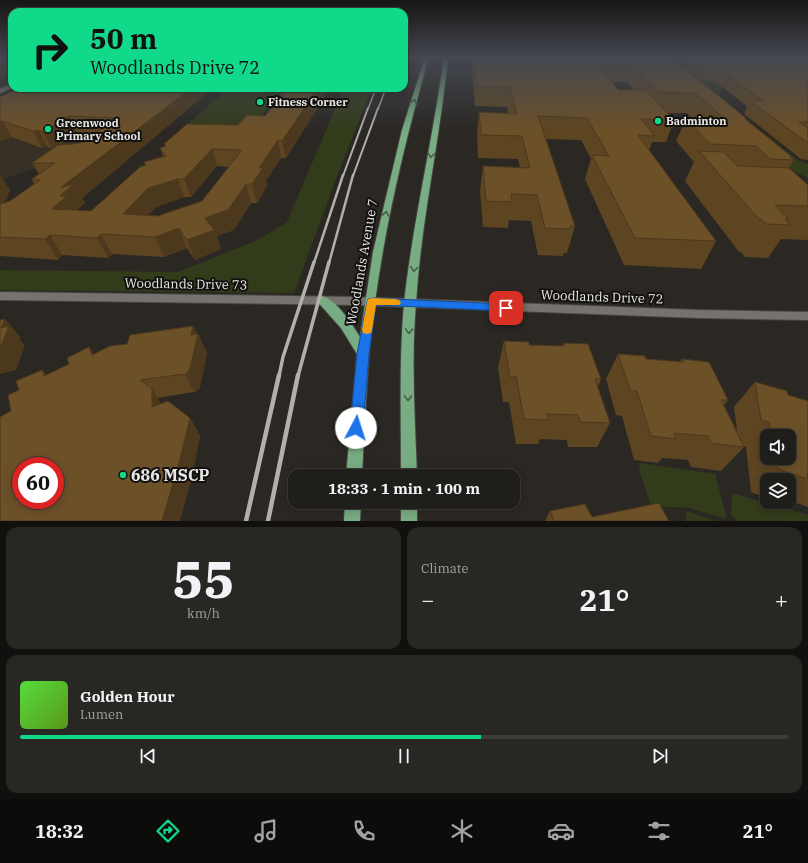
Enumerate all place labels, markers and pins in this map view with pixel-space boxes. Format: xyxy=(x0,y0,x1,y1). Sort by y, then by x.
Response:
place label: Fitness Corner xyxy=(268,95,348,109)
marker: Fitness Corner xyxy=(255,97,265,107)
place label: Badminton xyxy=(666,114,726,128)
place label: Greenwood Primary School xyxy=(56,116,141,143)
marker: Badminton xyxy=(653,116,663,126)
marker: Greenwood Primary School xyxy=(43,124,53,134)
pin xyxy=(489,291,523,325)
place label: 686 MSCP xyxy=(131,465,210,485)
marker: 686 MSCP xyxy=(118,470,128,480)

